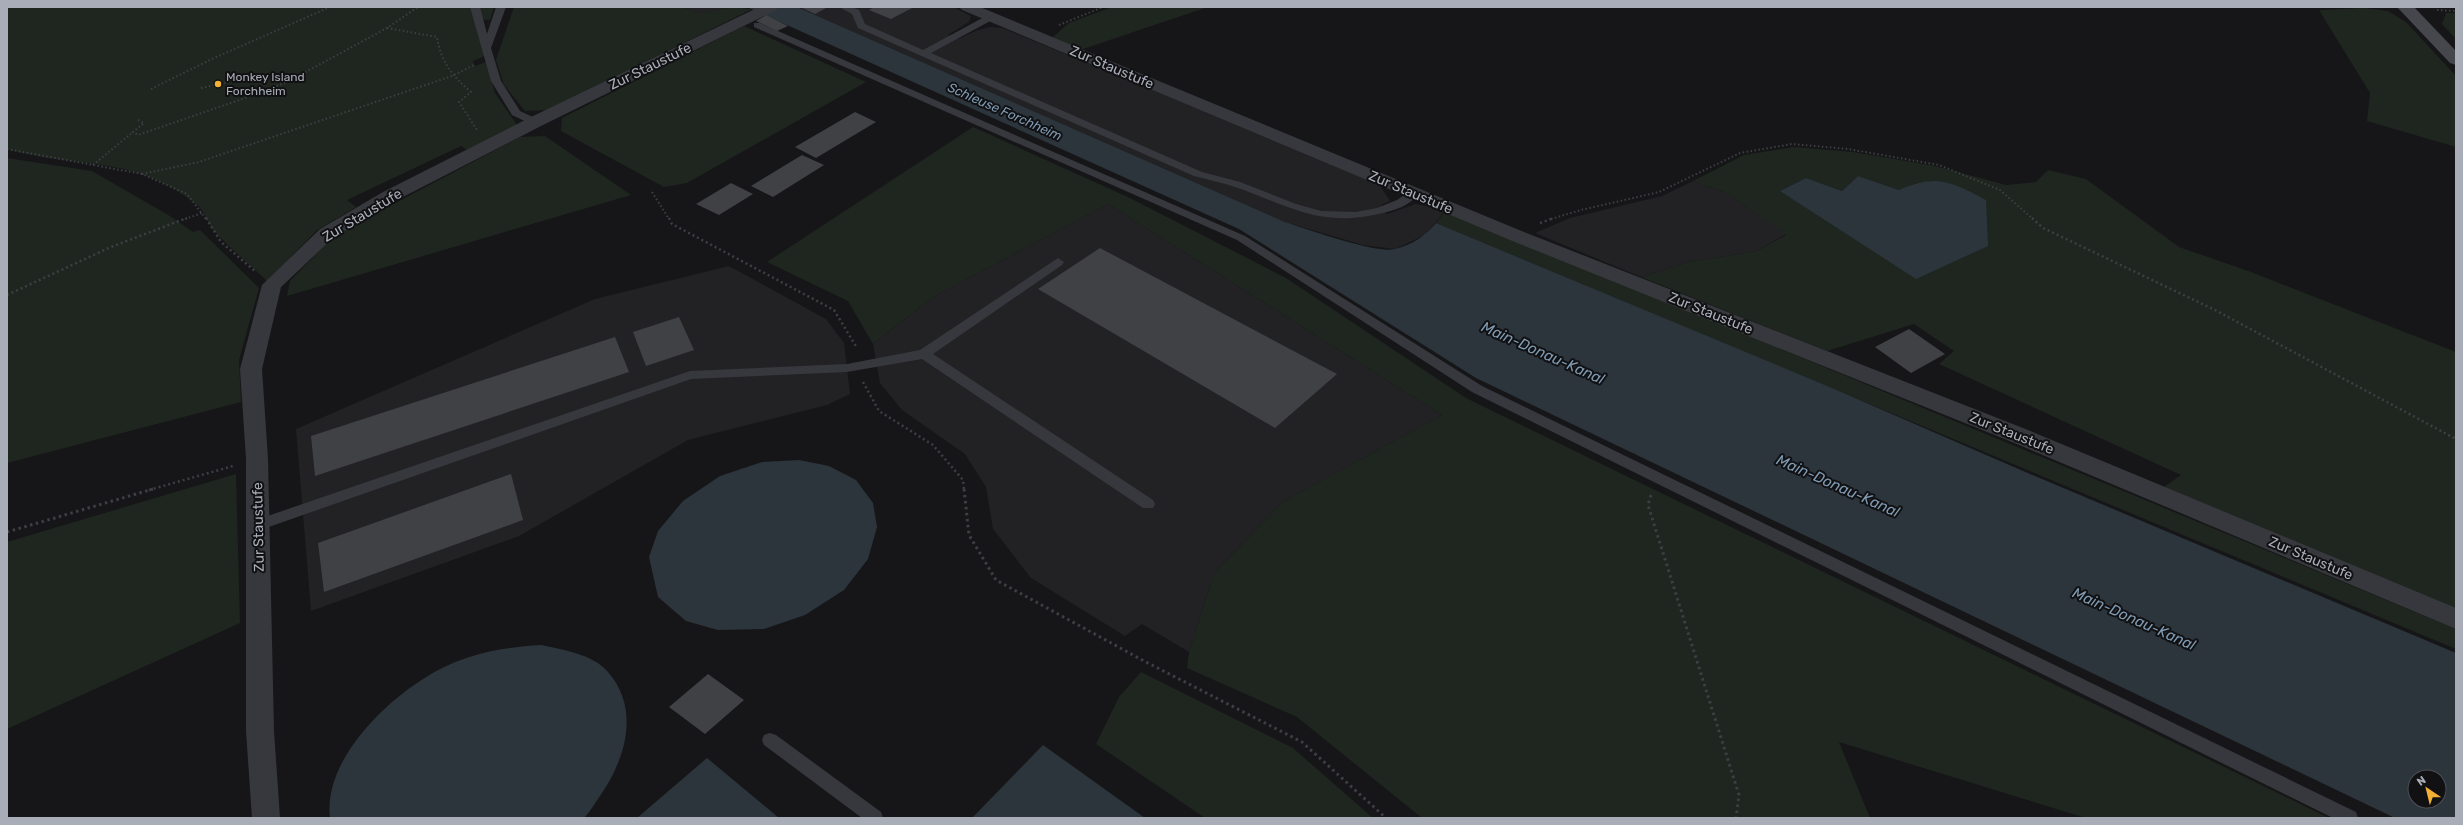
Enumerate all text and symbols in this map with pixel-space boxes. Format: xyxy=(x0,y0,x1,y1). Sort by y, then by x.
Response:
street label: Zur Staustufe xyxy=(606,39,694,94)
street label: Zur Staustufe xyxy=(1067,42,1156,93)
place label: Monkey Island Forchheim xyxy=(226,70,305,98)
marker: Monkey Island Forchheim xyxy=(213,79,223,89)
water label: Schleuse Forchheim xyxy=(945,80,1064,143)
street label: Zur Staustufe xyxy=(1366,167,1455,218)
street label: Zur Staustufe xyxy=(320,185,405,246)
street label: Zur Staustufe xyxy=(1666,289,1756,338)
water label: Main-Donau-Kanal xyxy=(1479,318,1608,388)
street label: Zur Staustufe xyxy=(1967,409,2057,458)
water label: Main-Donau-Kanal xyxy=(1774,451,1903,521)
street label: Zur Staustufe xyxy=(249,482,268,572)
street label: Zur Staustufe xyxy=(2266,533,2355,584)
water label: Main-Donau-Kanal xyxy=(2070,584,2199,654)
north arrow xyxy=(2407,769,2447,809)
text: N xyxy=(2415,774,2429,789)

